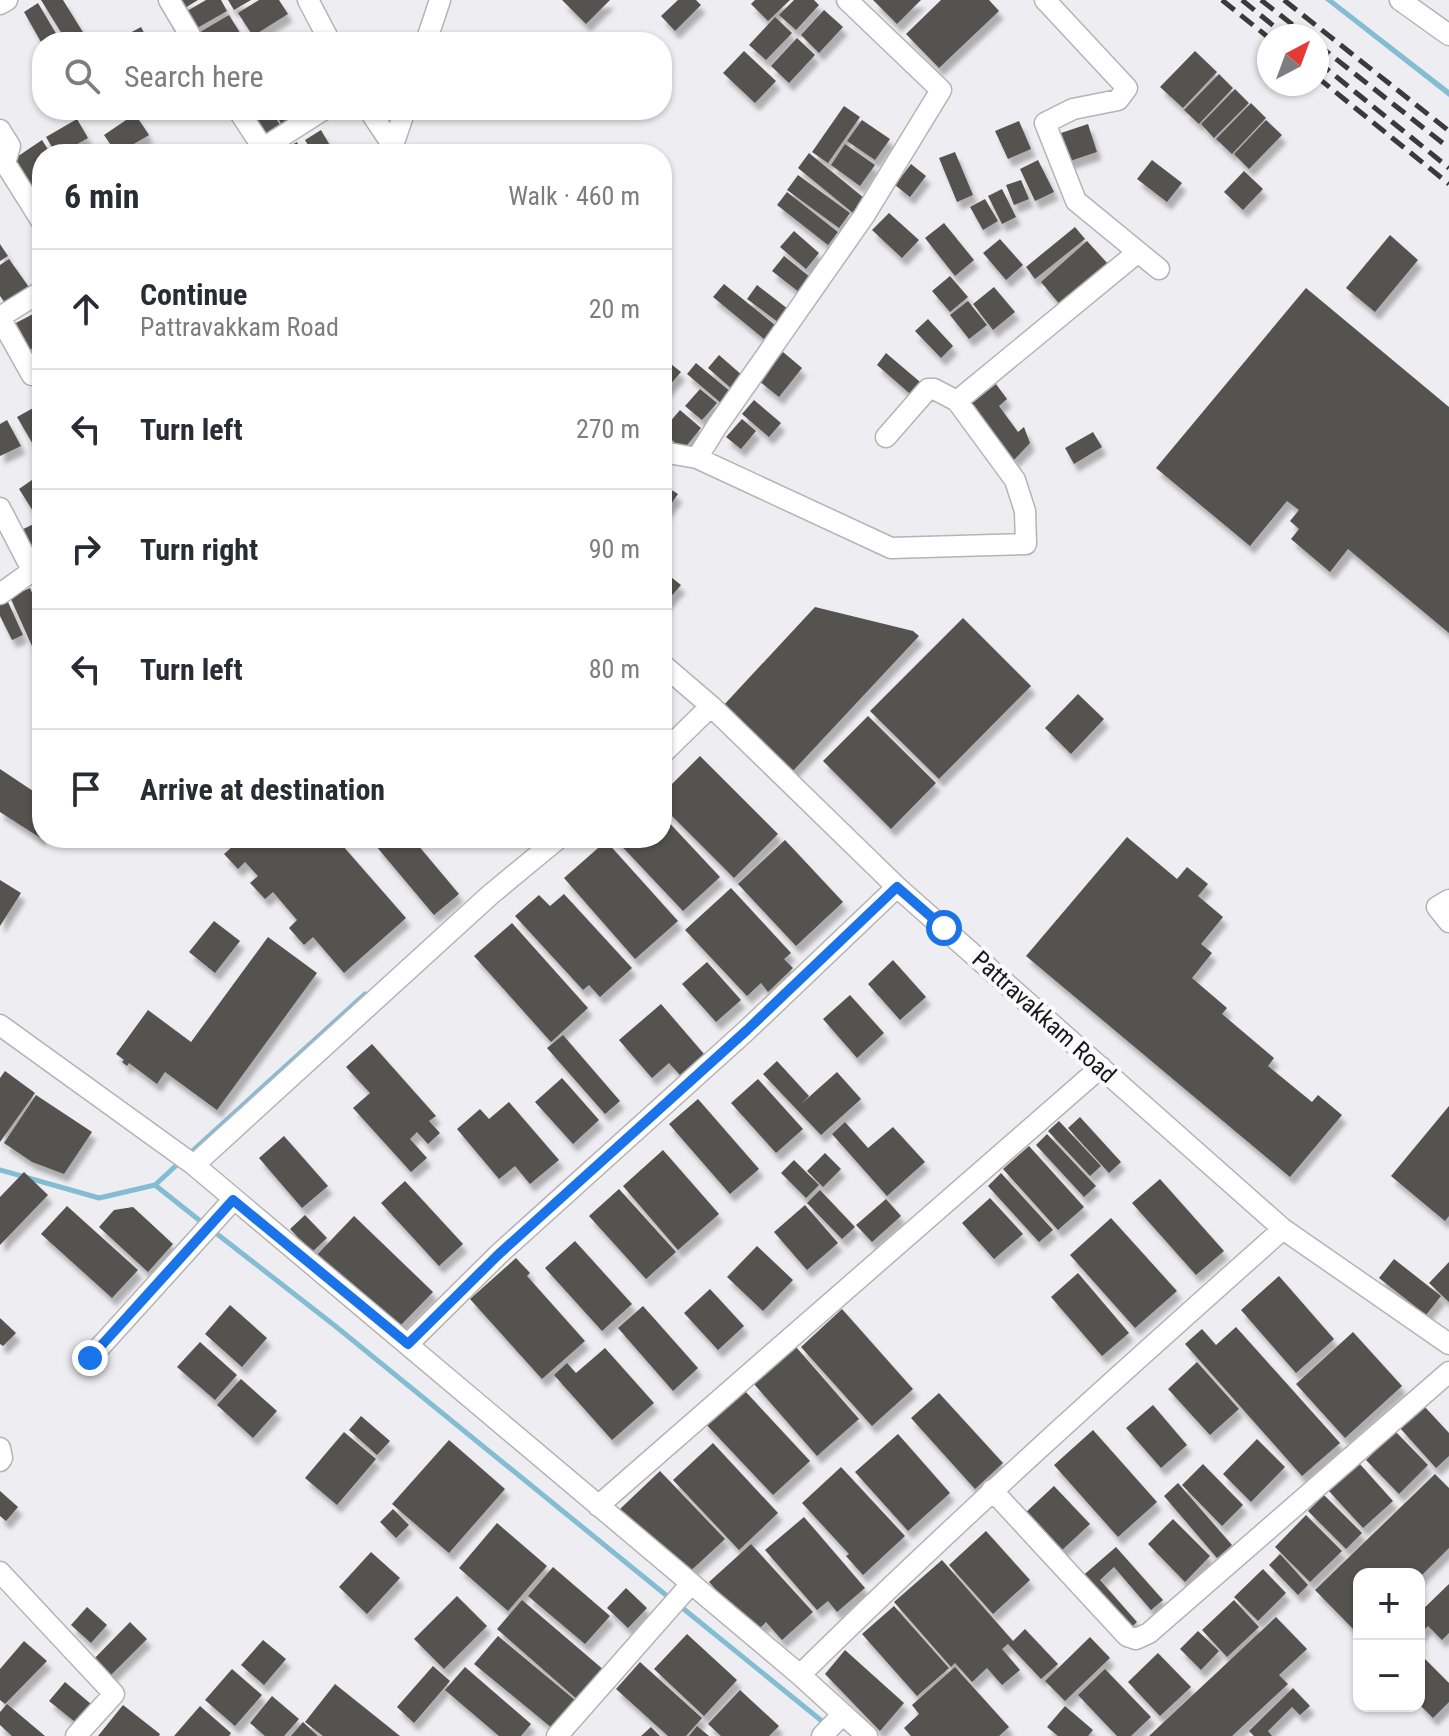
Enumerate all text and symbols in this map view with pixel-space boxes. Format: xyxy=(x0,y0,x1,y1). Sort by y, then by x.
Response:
north arrow xyxy=(1257,24,1329,96)
search box xyxy=(32,32,672,120)
icon: search xyxy=(60,54,104,98)
text: Search here xyxy=(124,59,264,94)
text: 6 min xyxy=(64,176,140,216)
text: Walk · 460 m xyxy=(508,181,640,211)
text: Continue xyxy=(140,277,247,312)
icon: ahead xyxy=(64,287,108,331)
text: 20 m xyxy=(589,294,640,324)
text: Pattravakkam Road xyxy=(140,312,339,342)
icon: left xyxy=(64,407,108,451)
text: Turn left xyxy=(140,412,243,447)
text: 270 m xyxy=(576,414,640,444)
icon: right xyxy=(64,527,108,571)
text: Turn right xyxy=(140,532,258,567)
text: 90 m xyxy=(589,534,640,564)
icon: left xyxy=(64,647,108,691)
text: Turn left xyxy=(140,652,243,687)
text: 80 m xyxy=(589,654,640,684)
icon: arrive xyxy=(64,767,108,811)
text: Arrive at destination xyxy=(140,772,385,807)
route start xyxy=(926,910,962,946)
street label: Pattravakkam Road xyxy=(966,945,1122,1089)
route end xyxy=(72,1340,108,1376)
map controls xyxy=(1353,1568,1425,1712)
button: + xyxy=(1353,1568,1425,1640)
button: − xyxy=(1353,1640,1425,1712)

